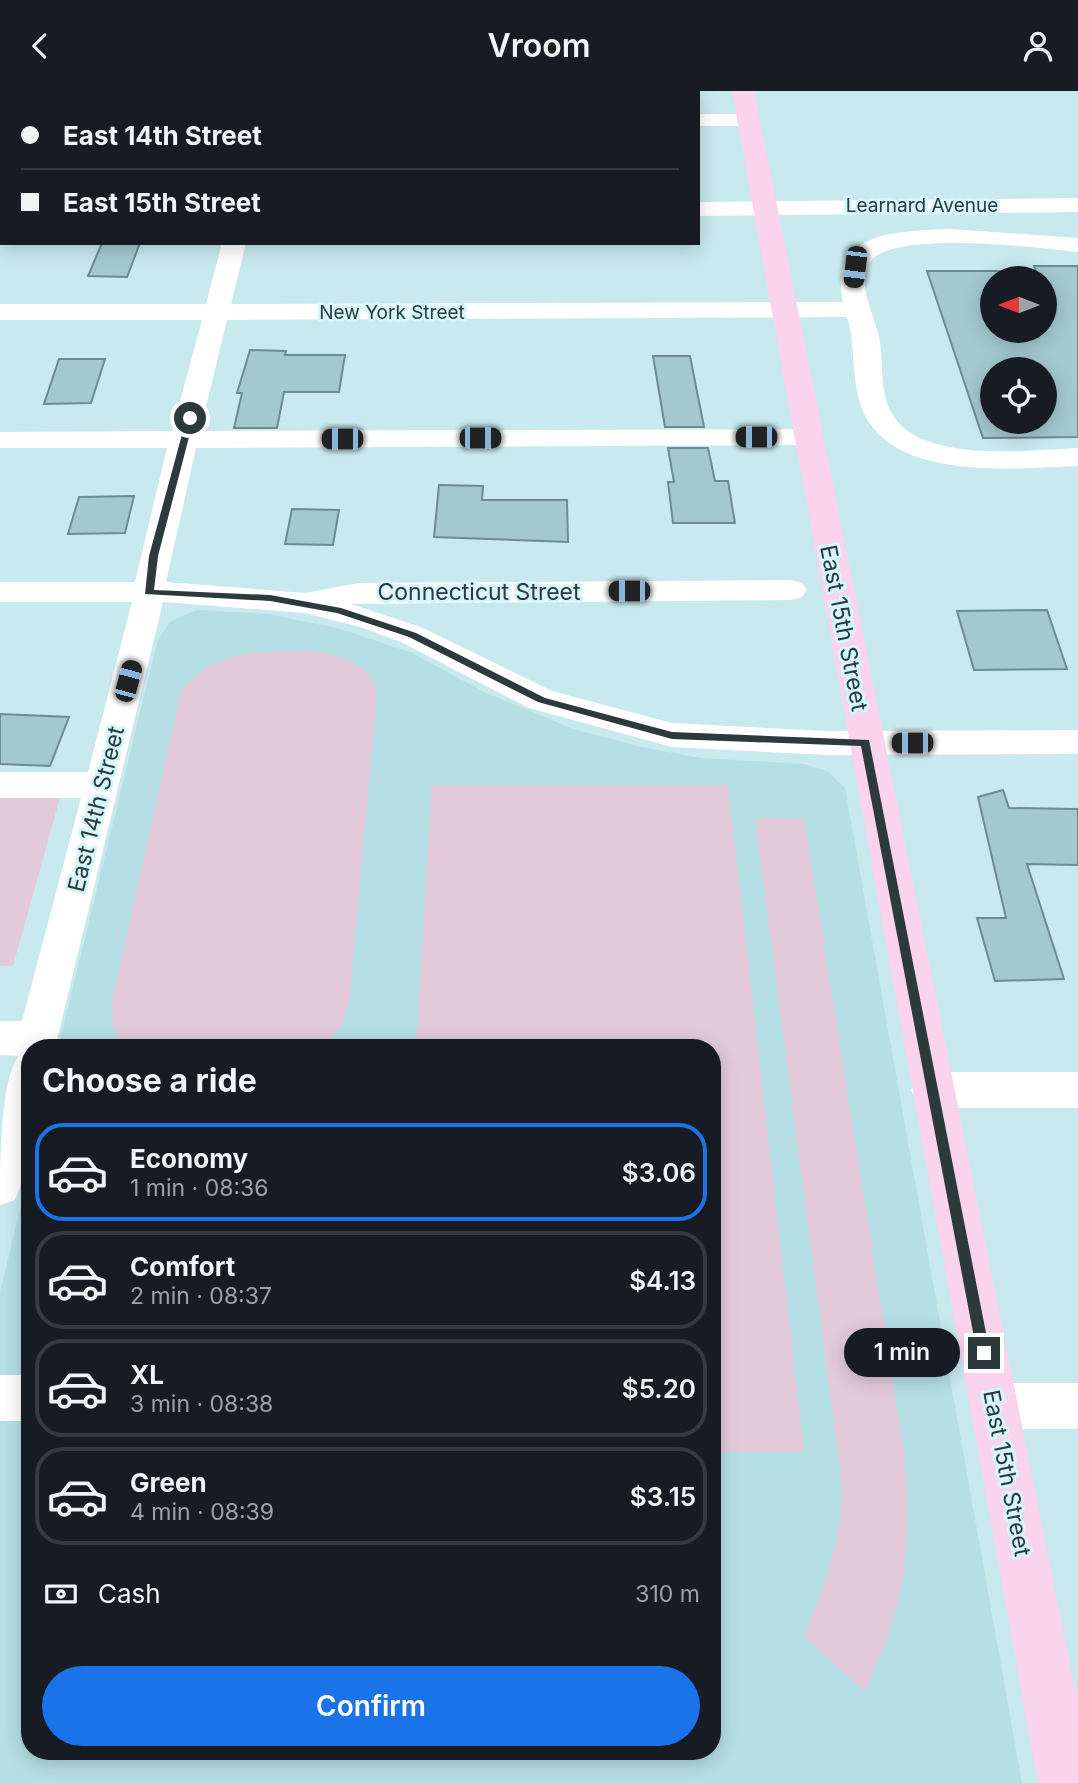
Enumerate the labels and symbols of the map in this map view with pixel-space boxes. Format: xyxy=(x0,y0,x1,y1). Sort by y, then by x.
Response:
street label: Learnard Avenue xyxy=(846,194,998,217)
car xyxy=(843,245,868,289)
north arrow xyxy=(980,266,1057,343)
street label: New York Street xyxy=(319,301,465,324)
route start xyxy=(174,402,206,434)
car xyxy=(736,427,778,448)
car xyxy=(460,428,502,449)
car xyxy=(322,429,364,450)
street label: East 15th Street xyxy=(814,543,874,714)
street label: Connecticut Street xyxy=(377,578,581,606)
car xyxy=(609,581,651,602)
car xyxy=(113,658,144,704)
street label: East 14th Street xyxy=(62,723,130,895)
car xyxy=(892,733,934,754)
callout: 1 min xyxy=(844,1329,960,1377)
route end xyxy=(968,1337,1000,1369)
street label: East 15th Street xyxy=(977,1388,1037,1559)

